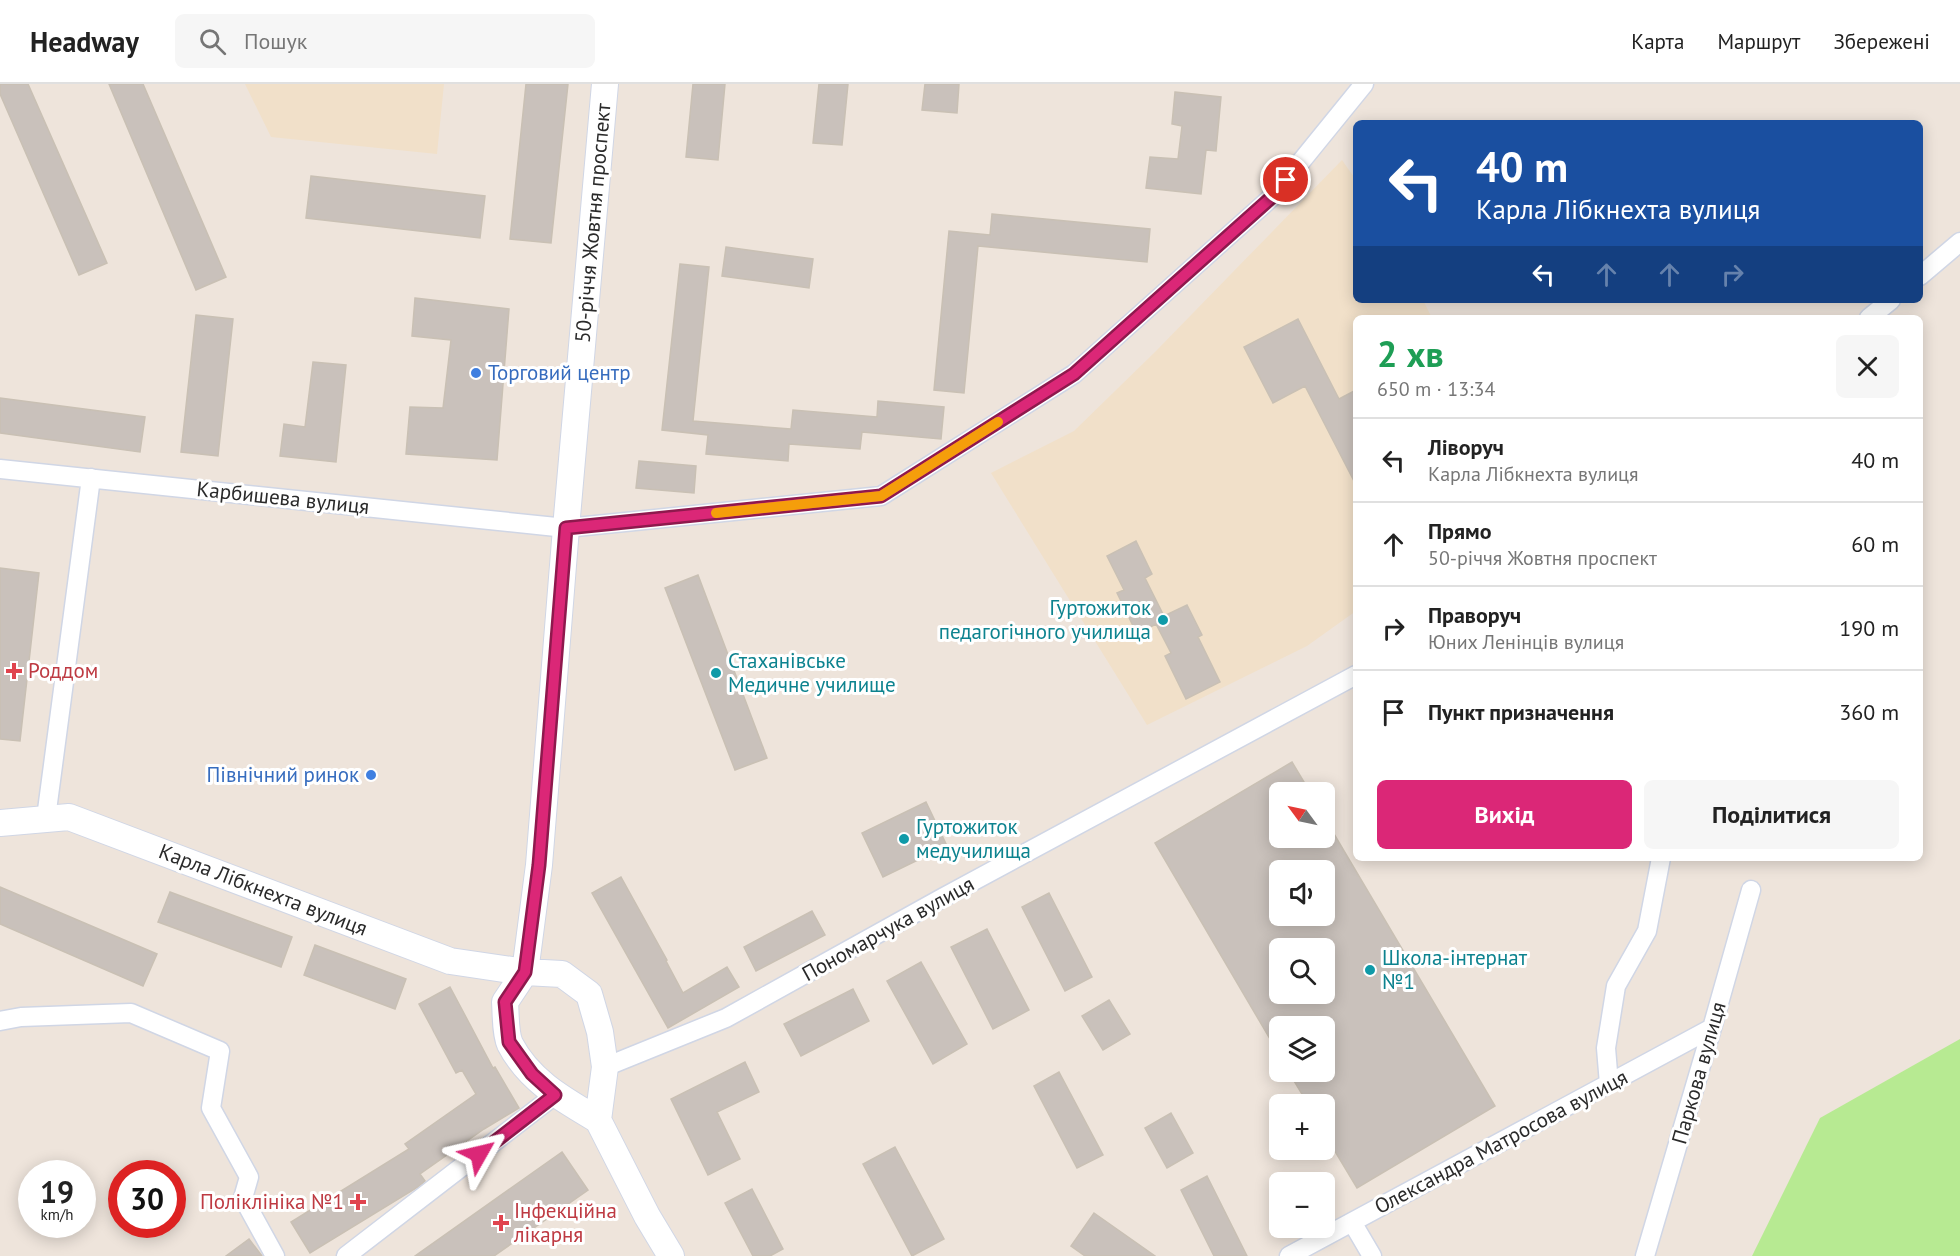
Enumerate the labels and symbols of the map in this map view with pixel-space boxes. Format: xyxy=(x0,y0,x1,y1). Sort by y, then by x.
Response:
street label: 50-річчя Жовтня проспект xyxy=(569,101,616,344)
pin xyxy=(1260,154,1311,205)
place label: Торговий центр xyxy=(488,359,631,386)
marker: Торговий центр xyxy=(469,366,483,380)
street label: Карбишева вулиця xyxy=(195,475,371,520)
place label: Гуртожиток педагогічного училища xyxy=(939,594,1151,645)
marker: Гуртожиток педагогічного училища xyxy=(1156,613,1170,627)
place label: Стаханівське Медичне училище xyxy=(728,647,896,698)
place label: Роддом xyxy=(28,657,98,684)
marker: Роддом xyxy=(5,662,23,680)
marker: Стаханівське Медичне училище xyxy=(709,666,723,680)
place label: Північний ринок xyxy=(206,761,359,788)
marker: Північний ринок xyxy=(364,768,378,782)
north arrow xyxy=(1269,782,1335,848)
place label: Гуртожиток медучилища xyxy=(916,813,1031,864)
marker: Гуртожиток медучилища xyxy=(897,832,911,846)
street label: Карла Лібкнехта вулиця xyxy=(155,837,371,942)
street label: Пономарчука вулиця xyxy=(797,870,979,987)
place label: Школа-інтернат №1 xyxy=(1382,944,1528,995)
marker: Школа-інтернат №1 xyxy=(1363,963,1377,977)
street label: Паркова вулиця xyxy=(1665,999,1732,1147)
street label: Олександра Матросова вулиця xyxy=(1370,1063,1632,1220)
position arrow xyxy=(447,1122,511,1186)
speed limit sign: 30 xyxy=(108,1160,186,1238)
place label: Поліклініка №1 xyxy=(200,1188,344,1215)
marker: Поліклініка №1 xyxy=(349,1193,367,1211)
place label: Інфекційна лікарня xyxy=(513,1197,617,1248)
marker: Інфекційна лікарня xyxy=(492,1214,510,1232)

